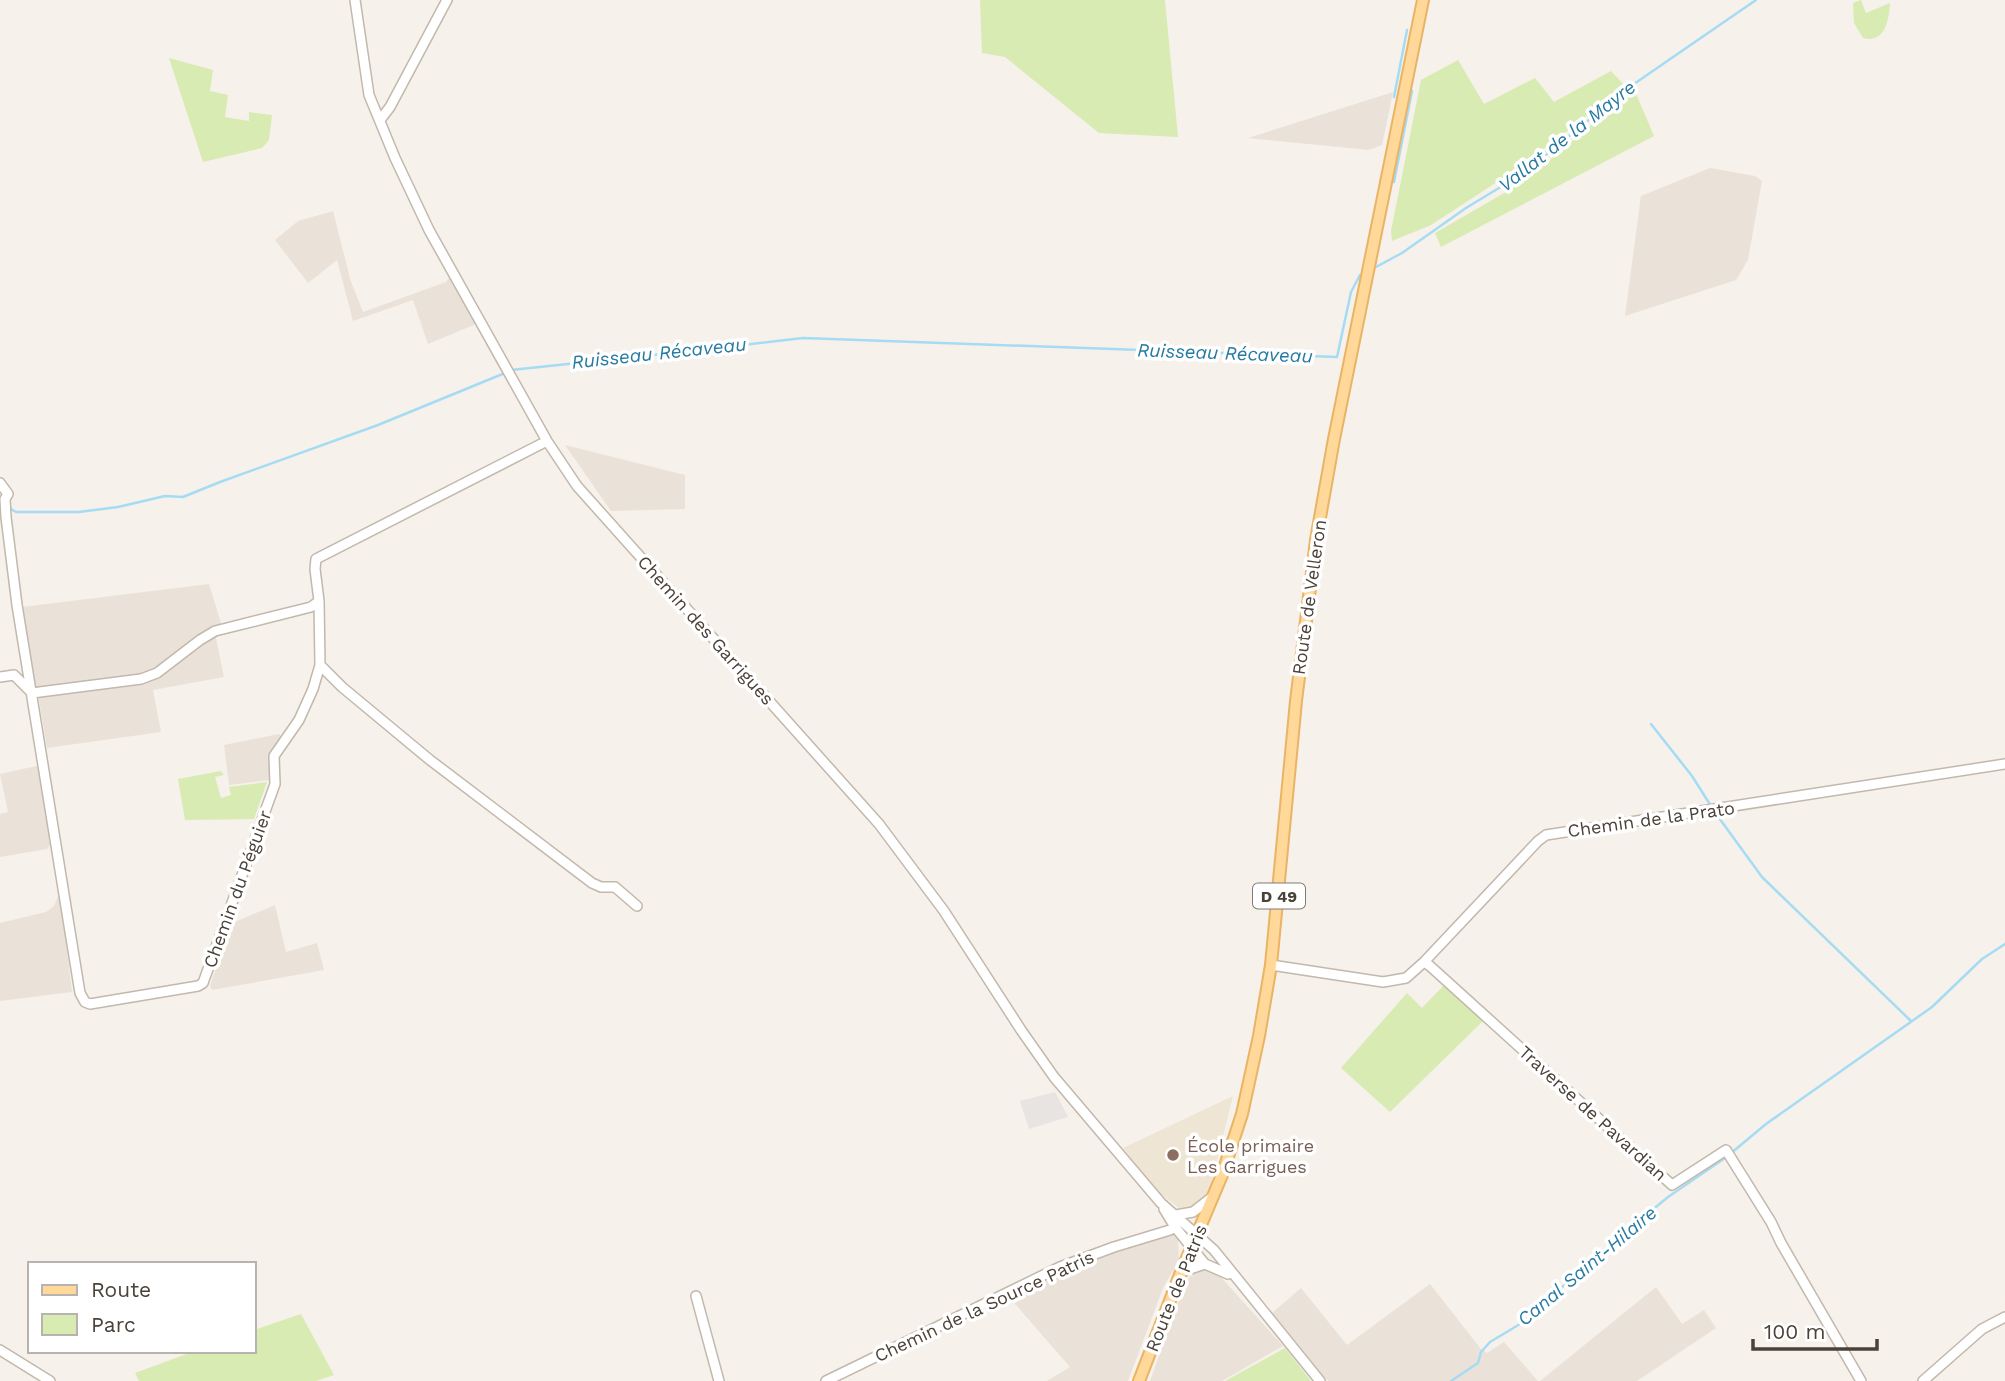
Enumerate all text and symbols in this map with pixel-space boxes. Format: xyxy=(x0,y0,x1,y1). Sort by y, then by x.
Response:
water label: Vallat de la Mayre xyxy=(1494,75,1640,197)
water label: Ruisseau Récaveau xyxy=(570,332,748,374)
water label: Ruisseau Récaveau xyxy=(1137,338,1313,368)
street label: Route de Velleron xyxy=(1288,518,1330,676)
street label: Chemin des Garrigues xyxy=(633,551,779,709)
street label: Chemin de la Prato xyxy=(1566,797,1736,841)
street label: Chemin du Péguier xyxy=(199,807,275,971)
road number: D 49 xyxy=(1253,884,1305,908)
street label: Traverse de Pavardian xyxy=(1515,1041,1671,1185)
place label: École primaire Les Garrigues xyxy=(1187,1135,1314,1177)
marker: École primaire Les Garrigues xyxy=(1165,1147,1181,1163)
water label: Canal Saint-Hilaire xyxy=(1513,1201,1661,1331)
street label: Route de Patris xyxy=(1141,1221,1211,1355)
street label: Chemin de la Source Patris xyxy=(871,1246,1097,1366)
legend xyxy=(28,1262,256,1353)
text: Route xyxy=(91,1277,151,1302)
scale bar xyxy=(1753,1308,1877,1352)
text: Parc xyxy=(91,1312,136,1337)
text: 100 m xyxy=(1764,1319,1826,1344)

